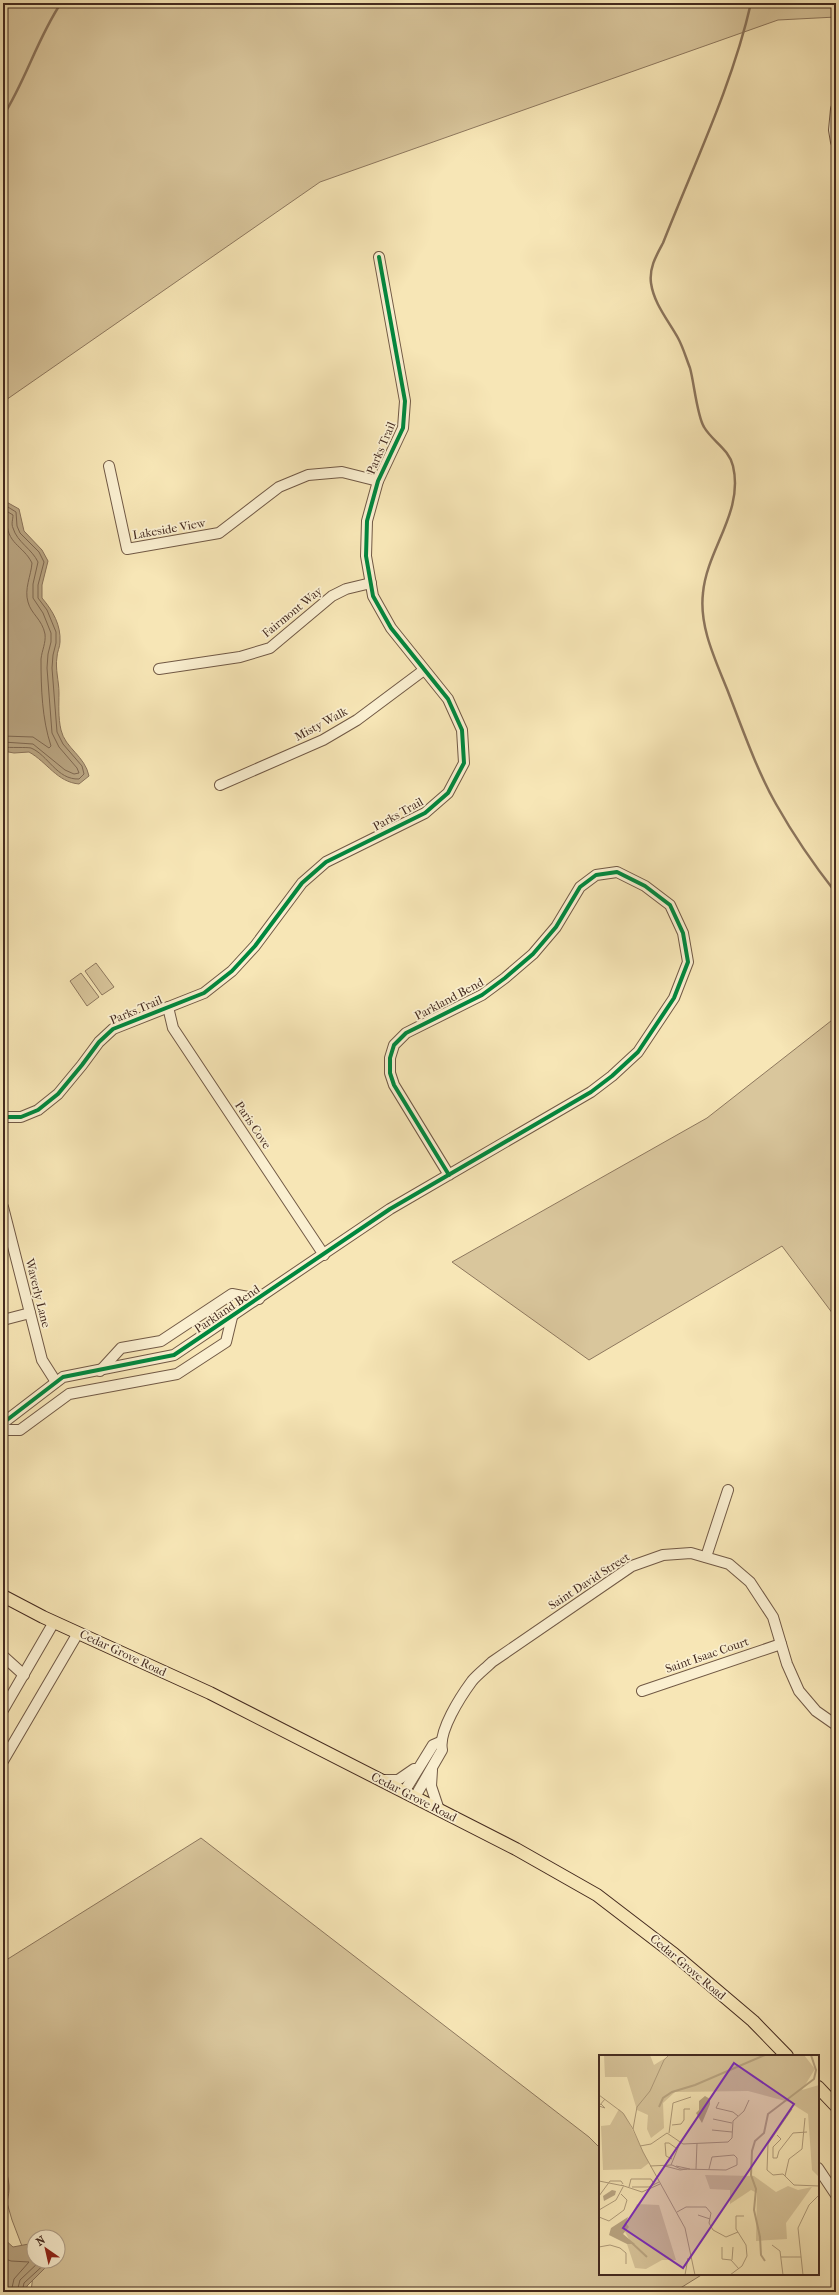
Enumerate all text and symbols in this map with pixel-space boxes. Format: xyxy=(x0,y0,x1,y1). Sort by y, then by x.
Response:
street label: Parks Trail xyxy=(364,419,399,476)
street label: Lakeside View xyxy=(131,516,208,542)
street label: Fairmont Way xyxy=(259,583,325,640)
street label: Misty Walk xyxy=(292,704,351,744)
street label: Parks Trail xyxy=(370,794,426,834)
street label: Parkland Bend xyxy=(412,975,486,1023)
street label: Parks Trail xyxy=(108,992,165,1027)
street label: Paris Cove xyxy=(232,1099,274,1151)
street label: Waverly Lane xyxy=(22,1256,53,1329)
street label: Parkland Bend xyxy=(192,1282,263,1336)
street label: Saint David Street xyxy=(546,1549,633,1612)
street label: Cedar Grove Road xyxy=(77,1627,169,1679)
street label: Saint Isaac Court xyxy=(663,1634,751,1676)
street label: Cedar Grove Road xyxy=(369,1769,460,1825)
street label: Cedar Grove Road xyxy=(647,1931,729,2003)
inset map xyxy=(599,2055,819,2275)
north arrow xyxy=(26,2229,66,2269)
text: N xyxy=(34,2233,48,2249)

